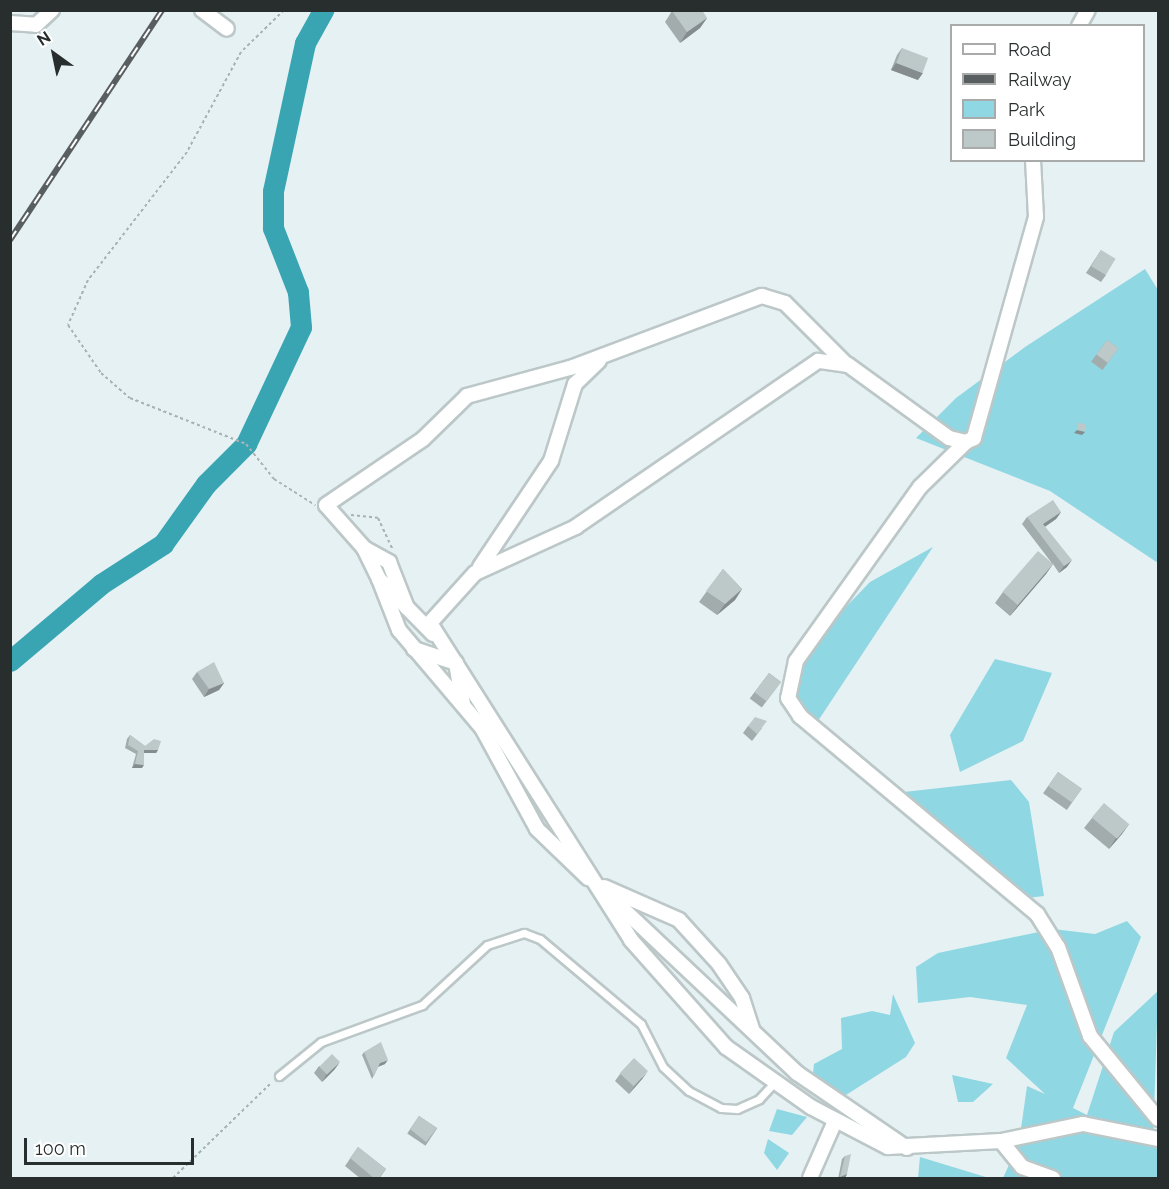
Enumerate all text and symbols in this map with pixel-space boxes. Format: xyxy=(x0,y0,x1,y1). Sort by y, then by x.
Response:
north arrow xyxy=(24,24,84,84)
legend xyxy=(950,24,1145,162)
text: N xyxy=(34,27,54,50)
text: Road xyxy=(1008,39,1051,60)
text: Railway xyxy=(1008,69,1072,90)
text: Park xyxy=(1008,99,1045,120)
text: Building xyxy=(1008,129,1076,150)
scale bar xyxy=(27,1126,196,1164)
text: 100 m xyxy=(35,1138,86,1159)

